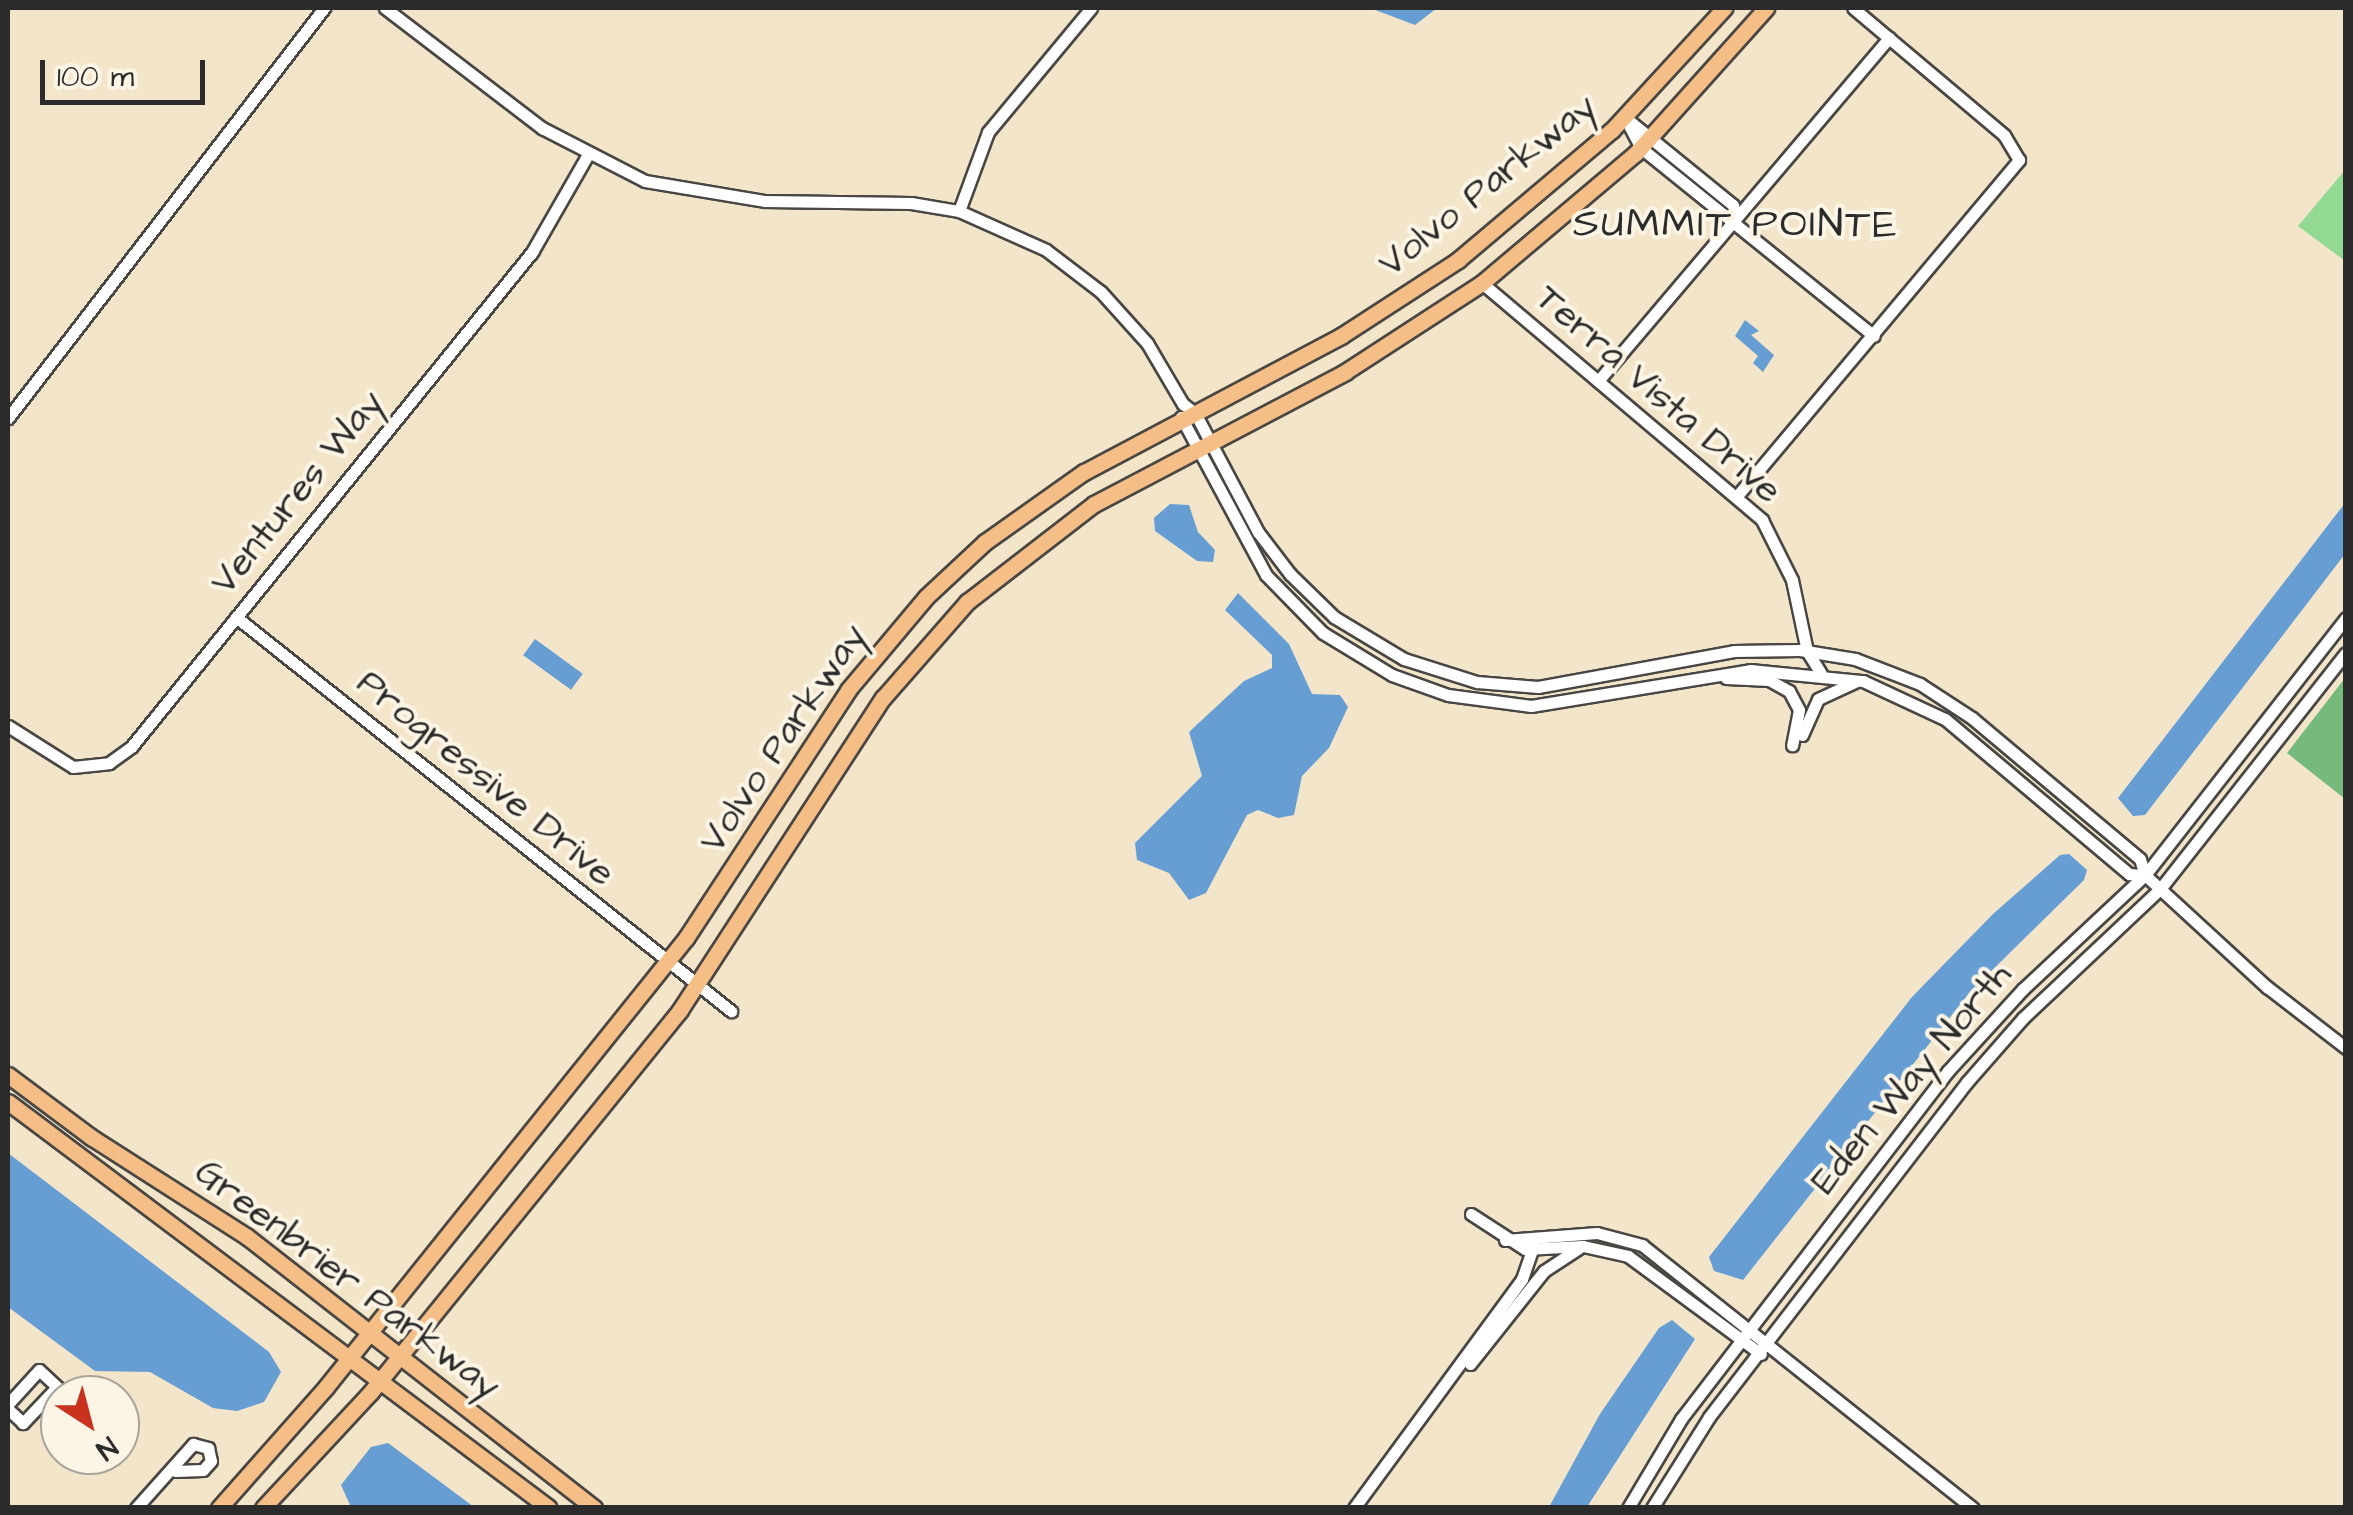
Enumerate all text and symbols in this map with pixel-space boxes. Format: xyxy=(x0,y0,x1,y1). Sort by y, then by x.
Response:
scale bar xyxy=(45,40,210,102)
text: 100 m xyxy=(57,56,134,98)
street label: Volvo Parkway xyxy=(1370,84,1606,288)
district label: SUMMIT POINTE xyxy=(1573,201,1899,249)
street label: Terra Vista Drive xyxy=(1526,276,1790,514)
street label: Ventures Way xyxy=(202,382,394,604)
street label: Volvo Parkway xyxy=(691,616,877,862)
street label: Progressive Drive xyxy=(347,661,623,897)
street label: Eden Way North xyxy=(1802,954,2022,1204)
street label: Greenbrier Parkway xyxy=(185,1150,509,1410)
north arrow xyxy=(40,1375,140,1475)
text: N xyxy=(88,1427,125,1469)

